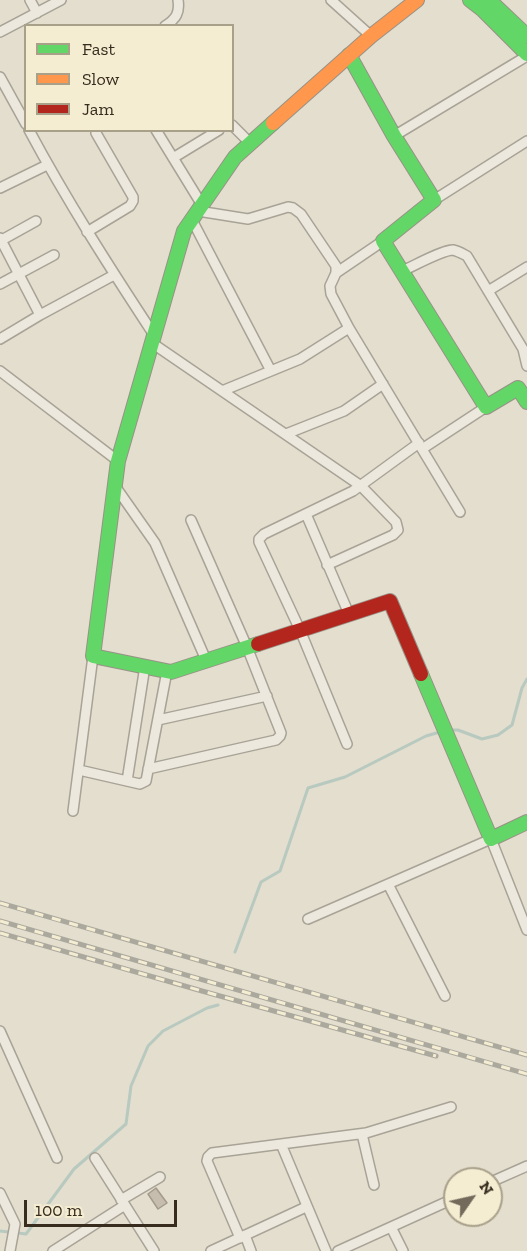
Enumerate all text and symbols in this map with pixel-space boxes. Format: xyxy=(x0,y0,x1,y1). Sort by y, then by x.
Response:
legend xyxy=(24,24,234,132)
text: Fast xyxy=(82,38,115,60)
text: Slow xyxy=(82,68,119,90)
text: Jam xyxy=(82,98,114,120)
north arrow xyxy=(443,1167,503,1227)
text: N xyxy=(475,1177,498,1198)
scale bar xyxy=(27,1188,180,1226)
text: 100 m xyxy=(35,1199,82,1221)

